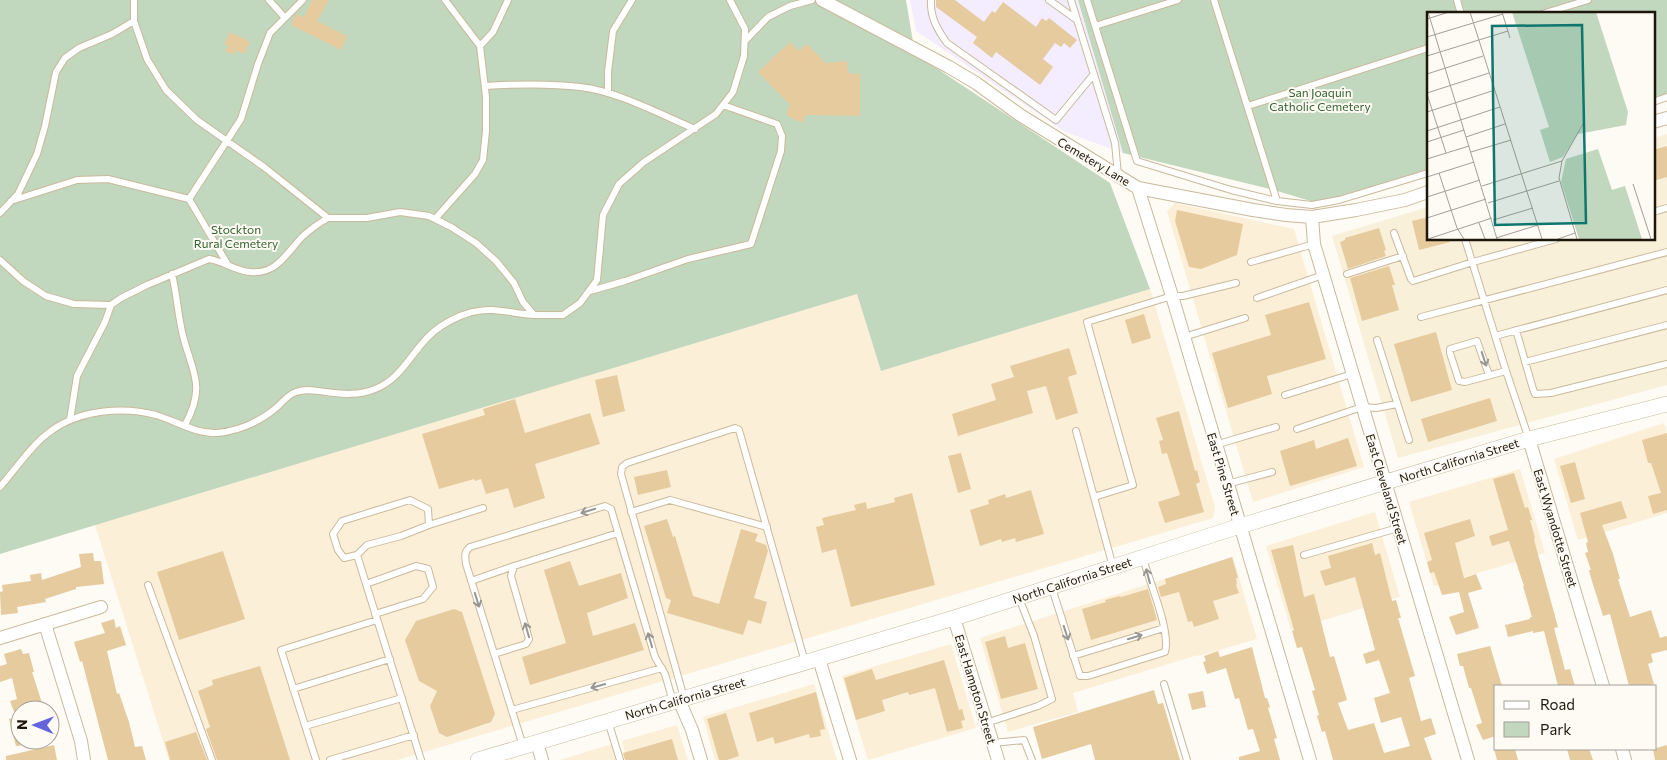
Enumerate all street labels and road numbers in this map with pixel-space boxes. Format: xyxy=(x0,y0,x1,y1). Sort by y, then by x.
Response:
street label: Cemetery Lane xyxy=(1055,134,1133,188)
street label: East Pine Street xyxy=(1205,431,1243,517)
street label: East Cleveland Street xyxy=(1363,432,1411,546)
street label: North California Street xyxy=(1397,435,1521,485)
street label: East Wyandotte Street xyxy=(1531,467,1581,589)
street label: North California Street xyxy=(1011,554,1133,606)
street label: East Hampton Street xyxy=(953,632,999,746)
street label: North California Street xyxy=(623,674,747,722)

